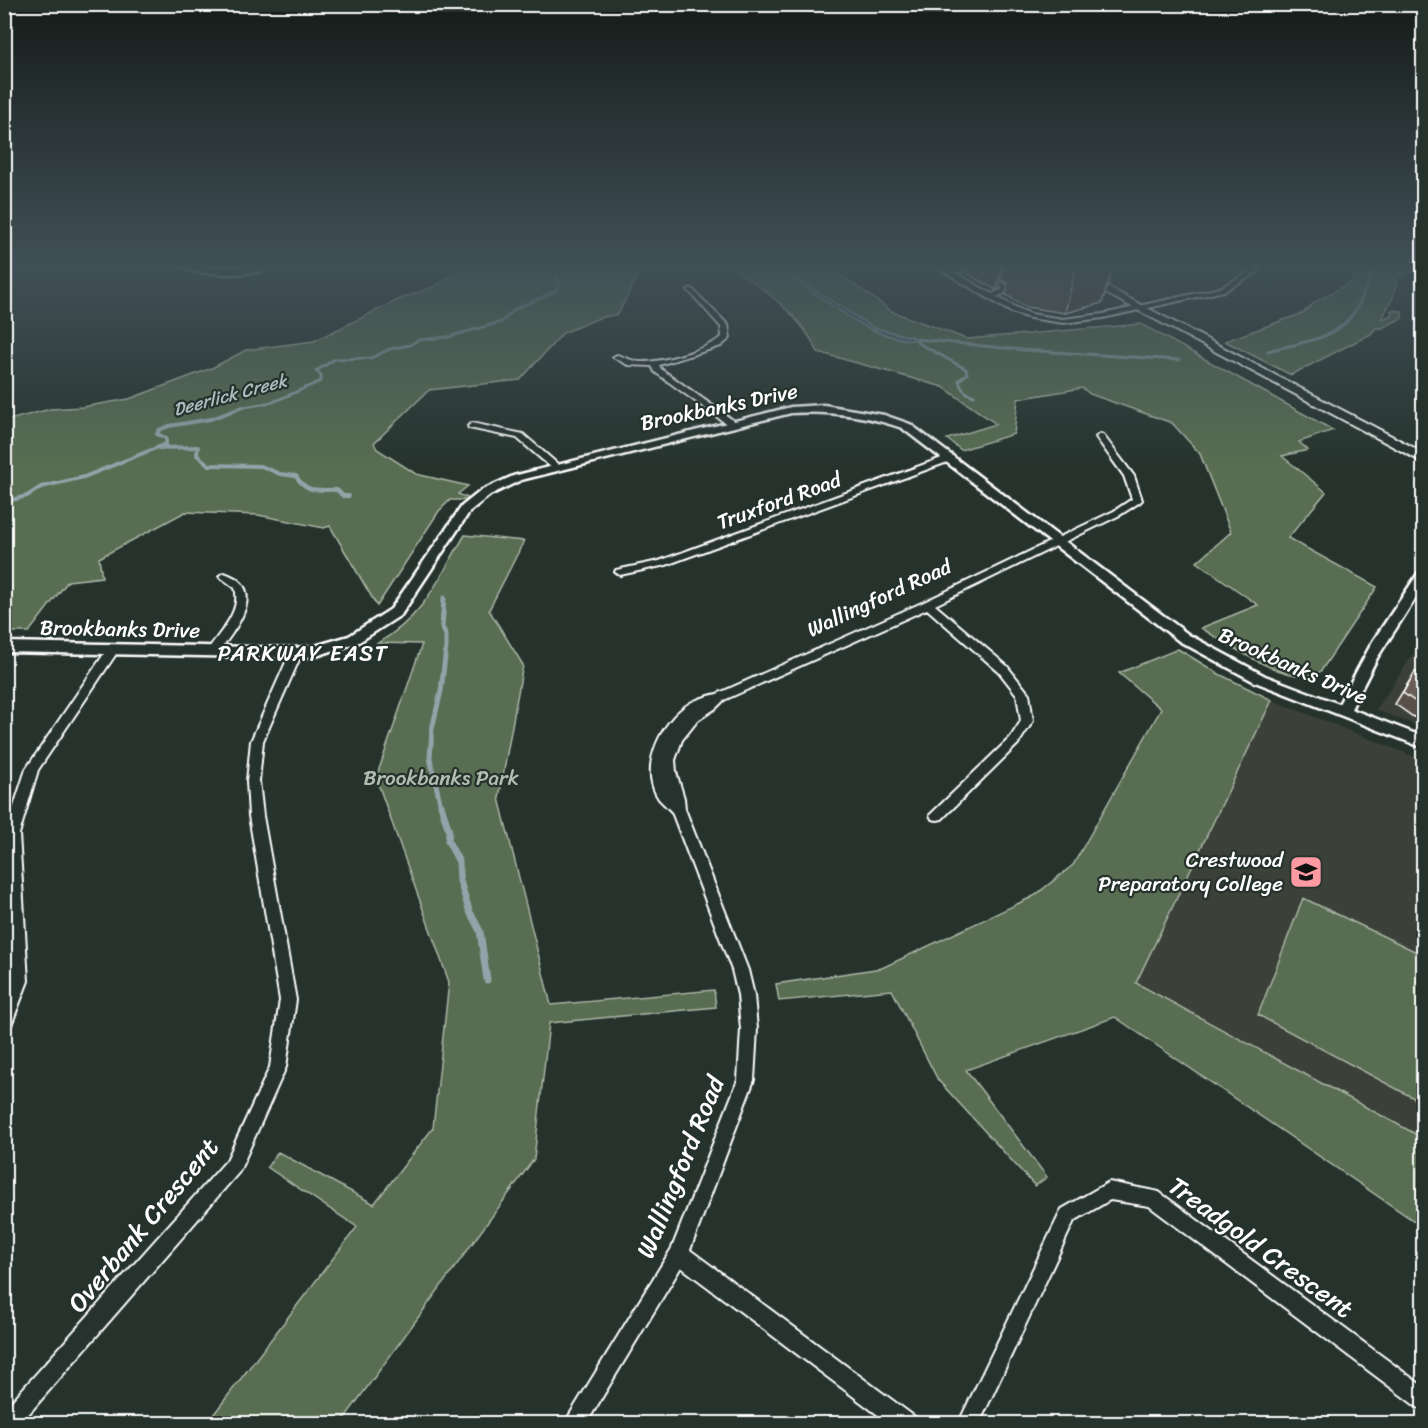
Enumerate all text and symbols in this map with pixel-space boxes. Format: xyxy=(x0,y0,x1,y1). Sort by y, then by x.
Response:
water label: Deerlick Creek xyxy=(170,364,292,426)
street label: Brookbanks Drive xyxy=(637,372,801,442)
street label: Truxford Road xyxy=(711,460,848,541)
street label: Wallingford Road xyxy=(800,547,960,648)
street label: Brookbanks Drive xyxy=(40,609,201,649)
street label: Brookbanks Drive xyxy=(1212,616,1374,716)
district label: PARKWAY EAST xyxy=(218,634,389,673)
park label: Brookbanks Park xyxy=(363,759,519,797)
place label: Crestwood Preparatory College xyxy=(1098,841,1285,903)
school or university icon: Crestwood Preparatory College xyxy=(1288,854,1324,890)
street label: Wallingford Road xyxy=(622,1067,738,1265)
street label: Overbank Crescent xyxy=(55,1127,231,1323)
street label: Treadgold Crescent xyxy=(1158,1164,1364,1330)

